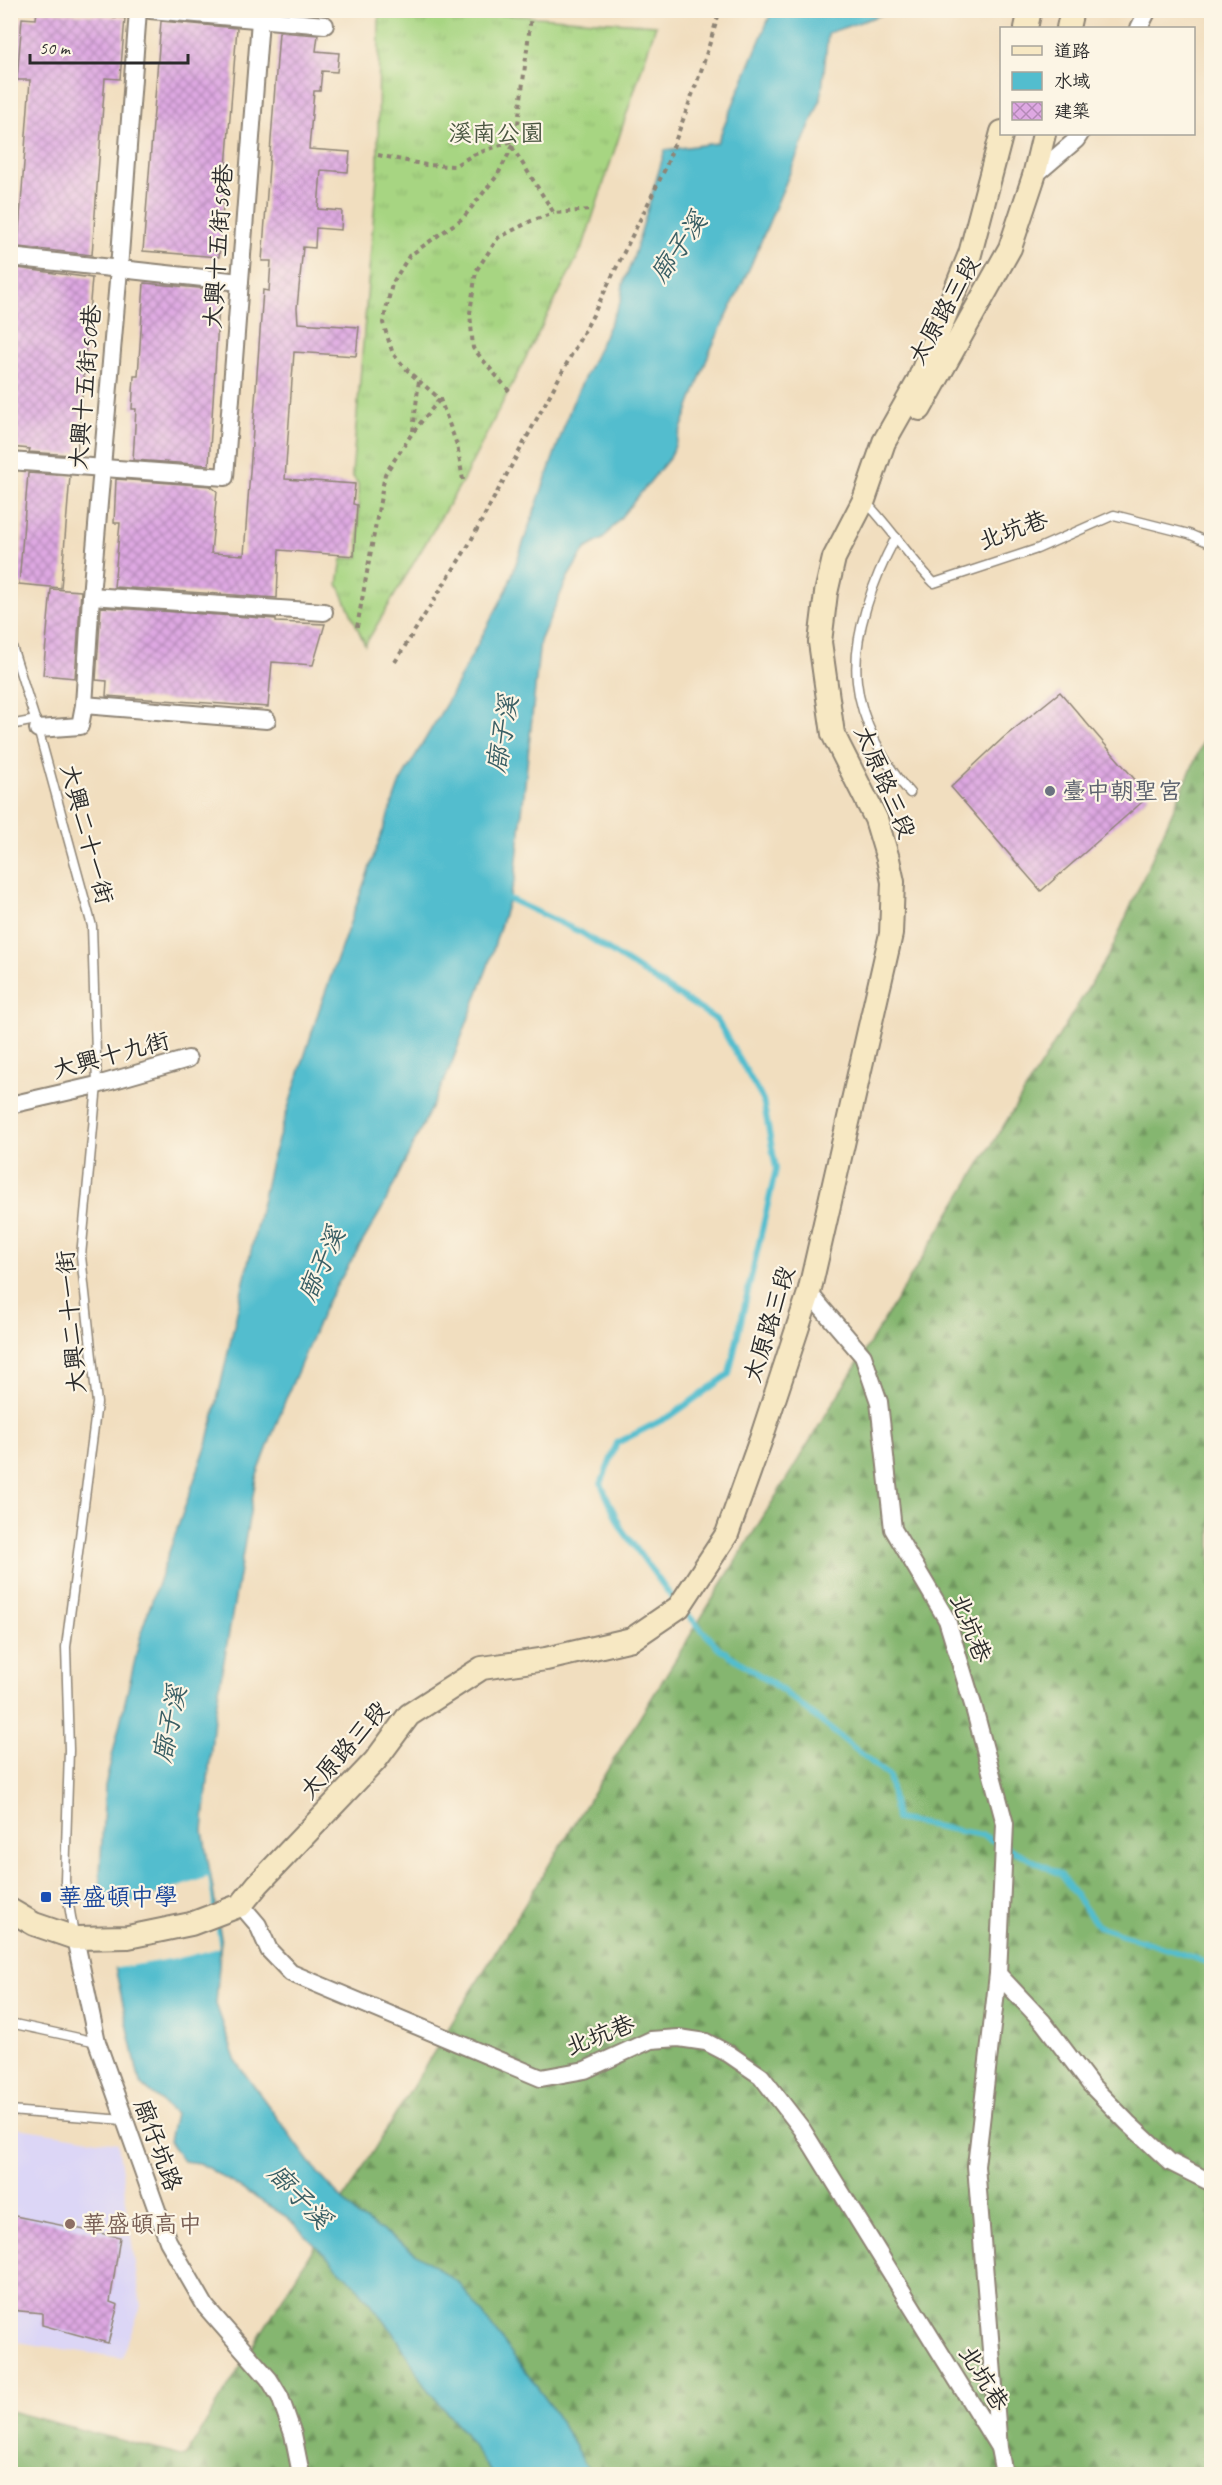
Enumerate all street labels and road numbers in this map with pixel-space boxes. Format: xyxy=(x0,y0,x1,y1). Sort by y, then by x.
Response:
street label: 大興十五街58巷 xyxy=(197,162,239,330)
street label: 太原路三段 xyxy=(902,250,986,370)
street label: 大興十五街50巷 xyxy=(63,303,107,471)
street label: 北坑巷 xyxy=(974,504,1052,556)
street label: 太原路三段 xyxy=(848,721,922,843)
street label: 大興二十一街 xyxy=(54,761,120,907)
street label: 大興十九街 xyxy=(49,1025,173,1085)
street label: 大興二十一街 xyxy=(50,1249,92,1395)
street label: 太原路三段 xyxy=(737,1262,801,1386)
street label: 北坑巷 xyxy=(944,1589,998,1667)
street label: 太原路三段 xyxy=(293,1695,395,1805)
street label: 北坑巷 xyxy=(561,2008,639,2062)
street label: 廍仔坑路 xyxy=(127,2095,189,2195)
street label: 北坑巷 xyxy=(952,2340,1016,2416)

